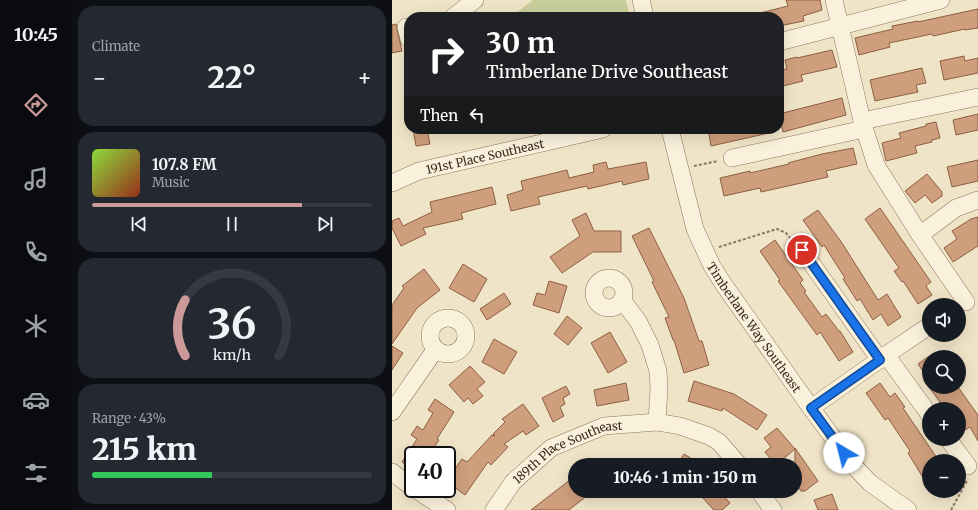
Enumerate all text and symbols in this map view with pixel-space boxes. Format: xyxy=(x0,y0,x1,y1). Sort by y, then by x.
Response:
text: 10:45 xyxy=(14,23,58,46)
text: 30 m xyxy=(486,25,555,61)
icon: right xyxy=(420,28,472,80)
text: Climate xyxy=(92,38,140,55)
text: 22° xyxy=(208,58,256,96)
text: Timberlane Drive Southeast xyxy=(486,60,728,83)
text: − xyxy=(92,64,107,92)
text: + xyxy=(357,64,372,92)
icon: directions xyxy=(22,91,50,119)
icon: left xyxy=(466,104,488,126)
text: Then xyxy=(420,106,458,125)
street label: 191st Place Southeast xyxy=(424,135,546,177)
text: 107.8 FM xyxy=(152,155,217,174)
icon: music xyxy=(22,165,50,193)
text: Music xyxy=(152,174,190,191)
icon: previous xyxy=(128,213,150,235)
icon: pause xyxy=(221,213,243,235)
icon: next xyxy=(314,213,336,235)
pin xyxy=(785,233,819,267)
icon: phone xyxy=(22,238,50,266)
icon: arrive xyxy=(791,239,813,261)
street label: Timberlane Way Southeast xyxy=(704,259,805,395)
text: 36 xyxy=(208,298,256,350)
map controls xyxy=(922,298,966,498)
button: sound xyxy=(922,298,966,342)
icon: climate xyxy=(22,312,50,340)
text: km/h xyxy=(213,346,251,364)
button: search xyxy=(922,350,966,394)
icon: car xyxy=(22,386,50,414)
button: + xyxy=(922,402,966,446)
text: Range · 43% xyxy=(92,410,166,427)
street label: 189th Place Southeast xyxy=(509,417,623,487)
text: 215 km xyxy=(92,430,197,468)
position arrow xyxy=(823,432,865,474)
speed limit sign: 40 xyxy=(404,446,456,498)
button: − xyxy=(922,454,966,498)
icon: filters xyxy=(22,459,50,487)
text: 10:46 · 1 min · 150 m xyxy=(613,468,757,487)

